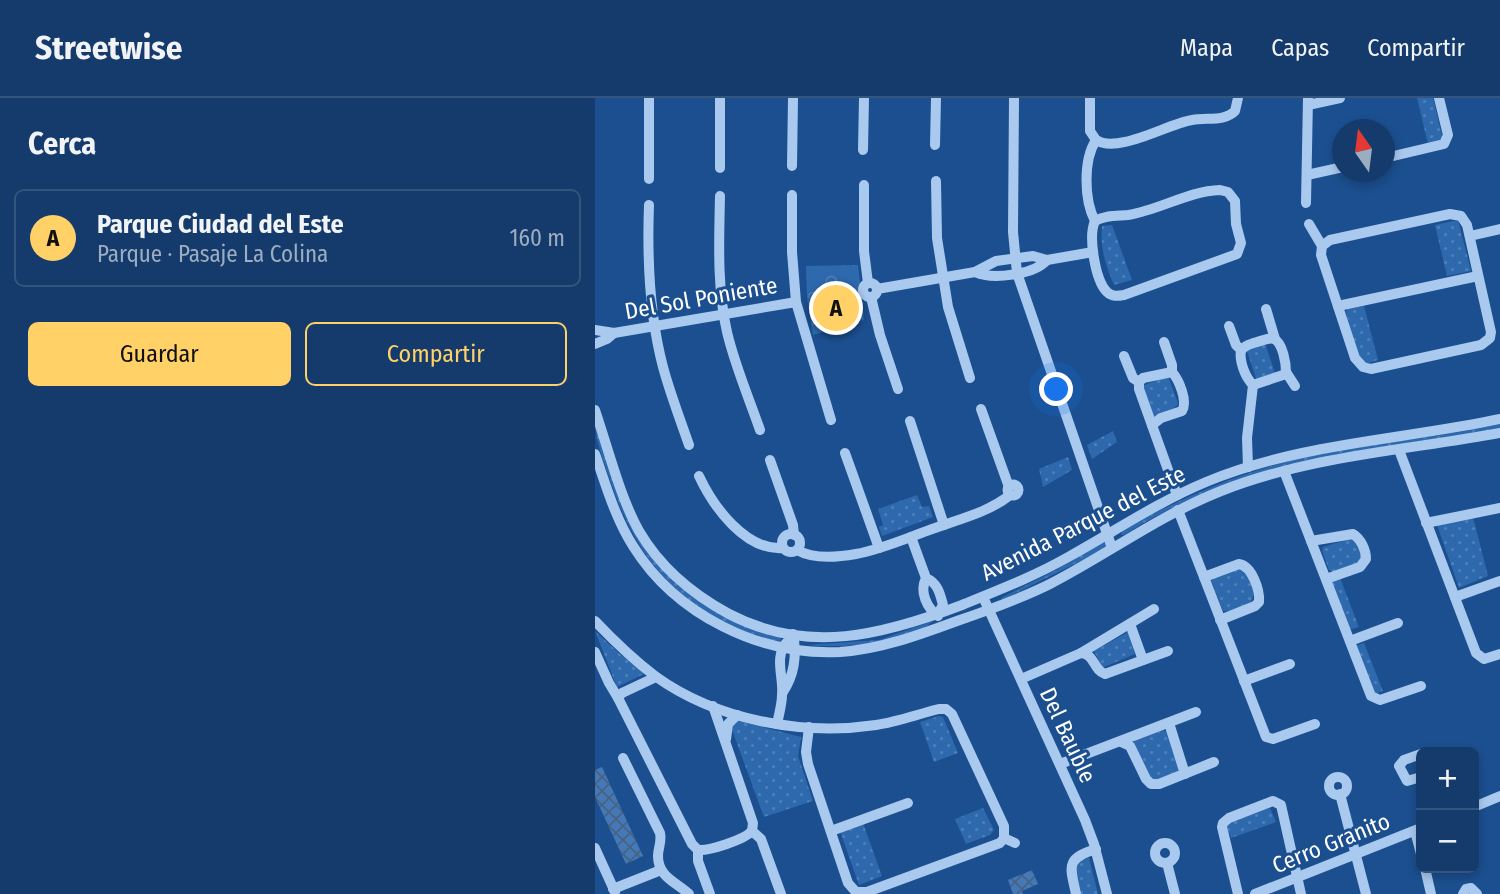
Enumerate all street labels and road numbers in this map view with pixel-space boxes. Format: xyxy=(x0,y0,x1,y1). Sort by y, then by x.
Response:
street label: Del Sol Poniente xyxy=(622,271,780,325)
street label: Avenida Parque del Este xyxy=(976,459,1190,587)
street label: Del Bauble xyxy=(1034,683,1102,787)
street label: Cerro Granito xyxy=(1268,807,1394,879)

